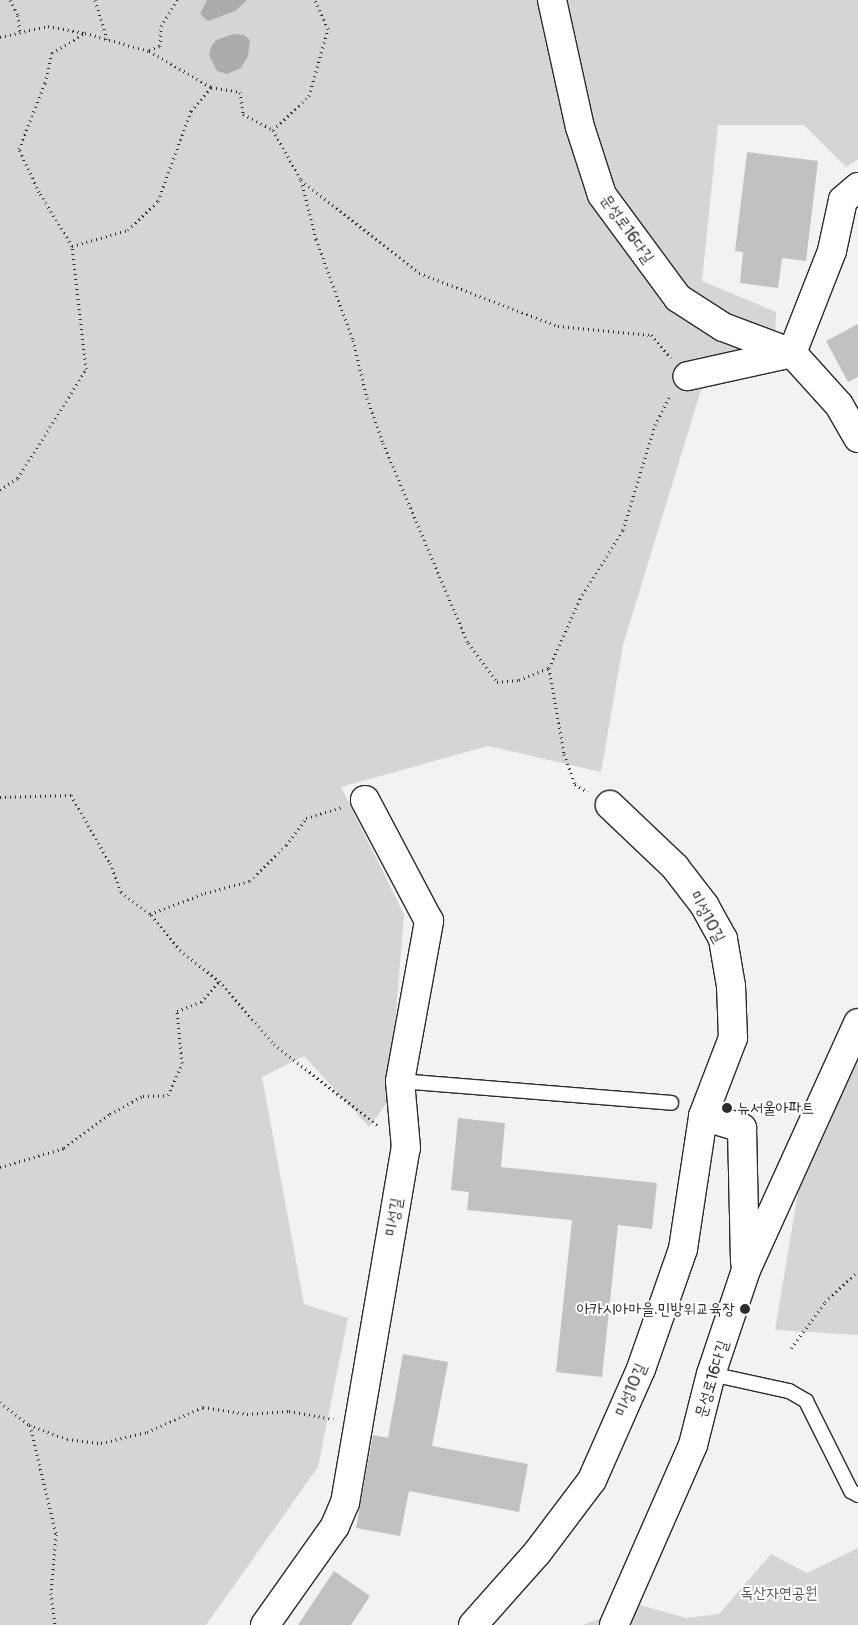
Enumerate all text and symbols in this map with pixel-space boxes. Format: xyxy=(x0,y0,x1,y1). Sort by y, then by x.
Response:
street label: 문성로16다길 xyxy=(596,191,658,267)
street label: 미성10길 xyxy=(685,888,729,946)
place label: 뉴서울아파트 xyxy=(737,1098,814,1118)
marker: 뉴서울아파트 xyxy=(721,1102,733,1114)
street label: 미성길 xyxy=(381,1196,407,1238)
place label: 아카시아마을.민방위교육장 xyxy=(577,1299,735,1319)
marker: 아카시아마을.민방위교육장 xyxy=(739,1303,751,1315)
street label: 문성로16다길 xyxy=(691,1338,733,1420)
street label: 미성10길 xyxy=(611,1361,651,1419)
park label: 독산자연공원 xyxy=(740,1583,818,1603)

